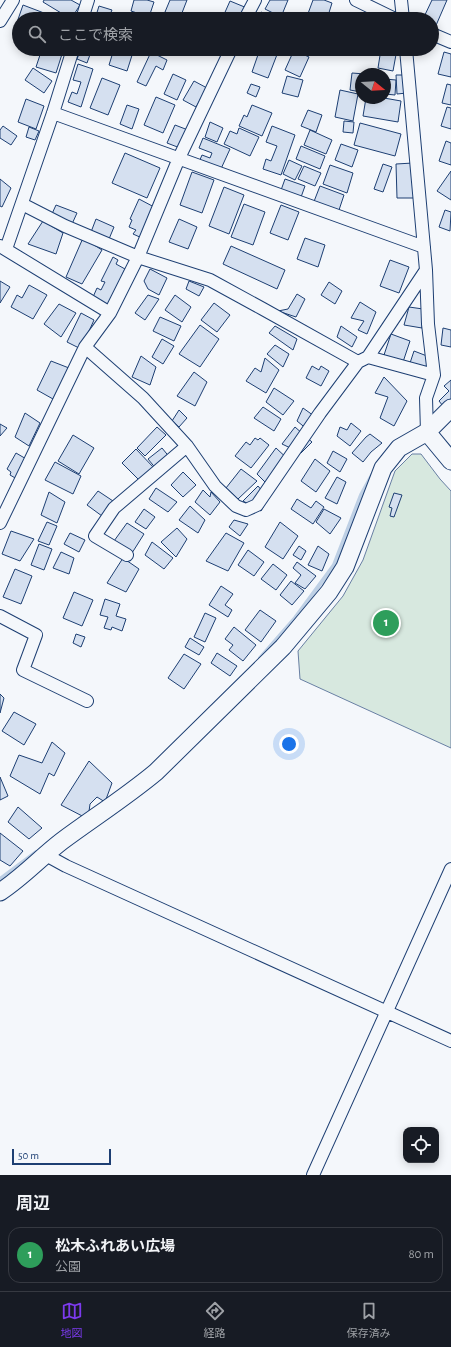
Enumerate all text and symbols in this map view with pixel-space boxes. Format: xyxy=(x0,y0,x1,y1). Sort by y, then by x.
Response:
search box xyxy=(12,12,439,56)
icon: search xyxy=(26,23,48,45)
text: ここで検索 xyxy=(58,28,133,43)
north arrow xyxy=(355,68,391,104)
pin: 1 xyxy=(373,608,399,638)
your location xyxy=(279,734,299,754)
map controls xyxy=(403,1127,439,1163)
button: locate xyxy=(403,1127,439,1163)
scale bar xyxy=(12,1147,111,1166)
text: 50 m xyxy=(18,1150,39,1161)
text: 周辺 xyxy=(16,1195,50,1212)
text: 松木ふれあい広場 xyxy=(55,1239,175,1254)
text: 1 xyxy=(28,1248,32,1261)
text: 80 m xyxy=(408,1248,434,1261)
text: 公園 xyxy=(55,1261,81,1274)
tab: 地図 xyxy=(61,1300,83,1340)
tab: 経路 xyxy=(204,1300,226,1340)
tab: 保存済み xyxy=(347,1300,391,1340)

